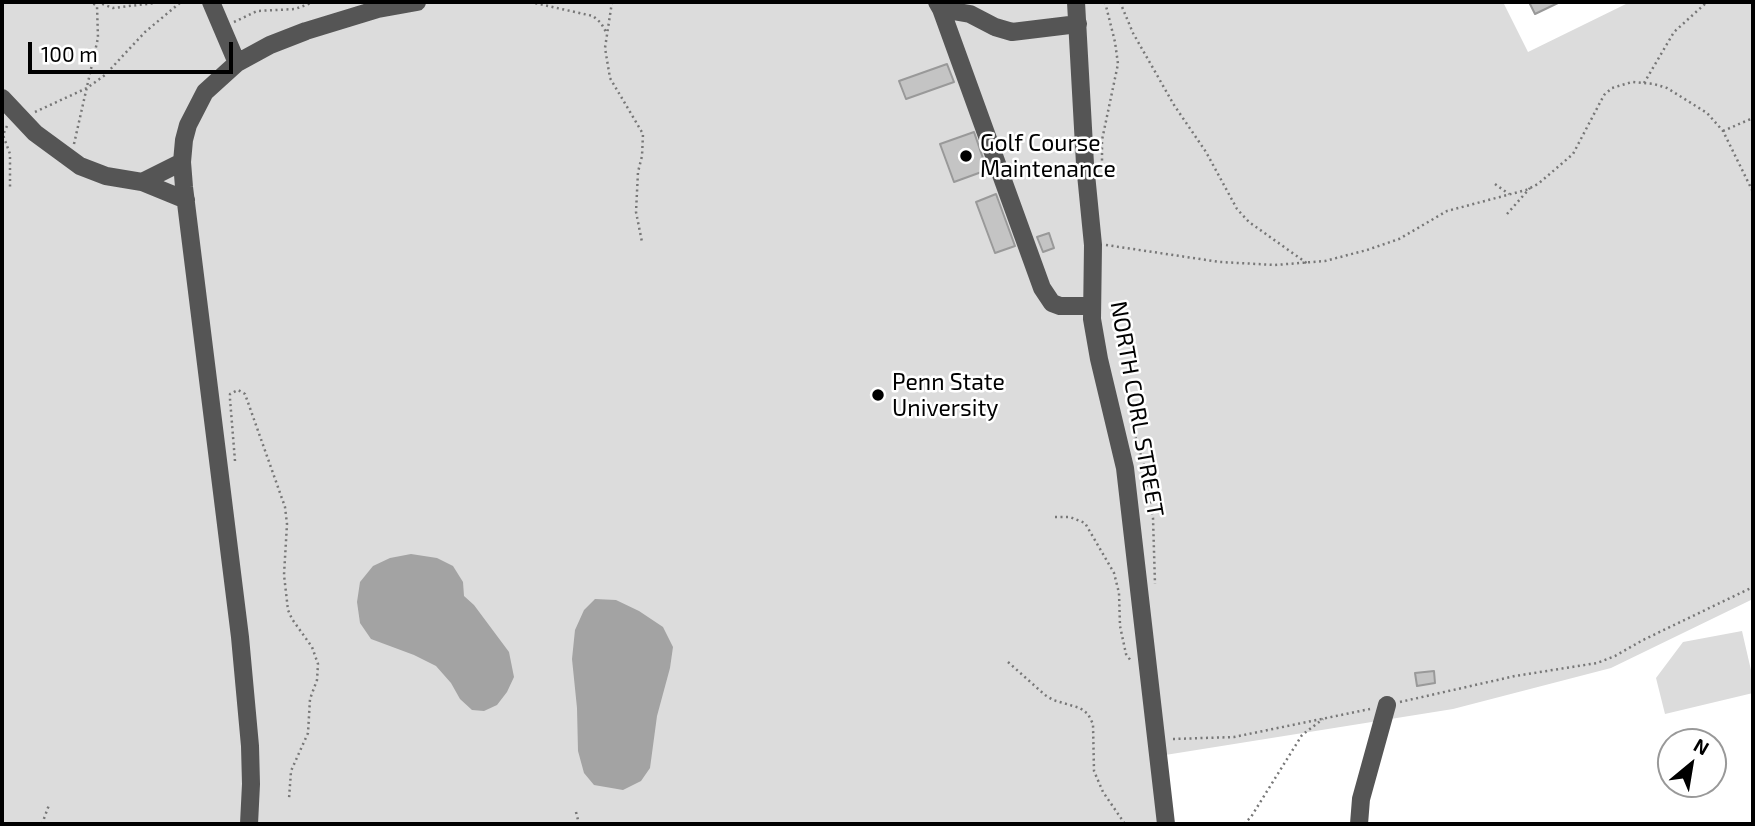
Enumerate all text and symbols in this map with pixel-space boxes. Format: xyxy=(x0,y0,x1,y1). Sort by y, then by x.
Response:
scale bar xyxy=(32,28,236,72)
text: 100 m xyxy=(41,41,98,66)
place label: Golf Course Maintenance xyxy=(980,129,1116,183)
marker: Golf Course Maintenance xyxy=(958,148,974,164)
street label: NORTH CORL STREET xyxy=(1104,299,1170,519)
place label: Penn State University xyxy=(892,368,1005,422)
marker: Penn State University xyxy=(870,387,886,403)
north arrow xyxy=(1657,728,1727,798)
text: N xyxy=(1690,733,1713,760)

